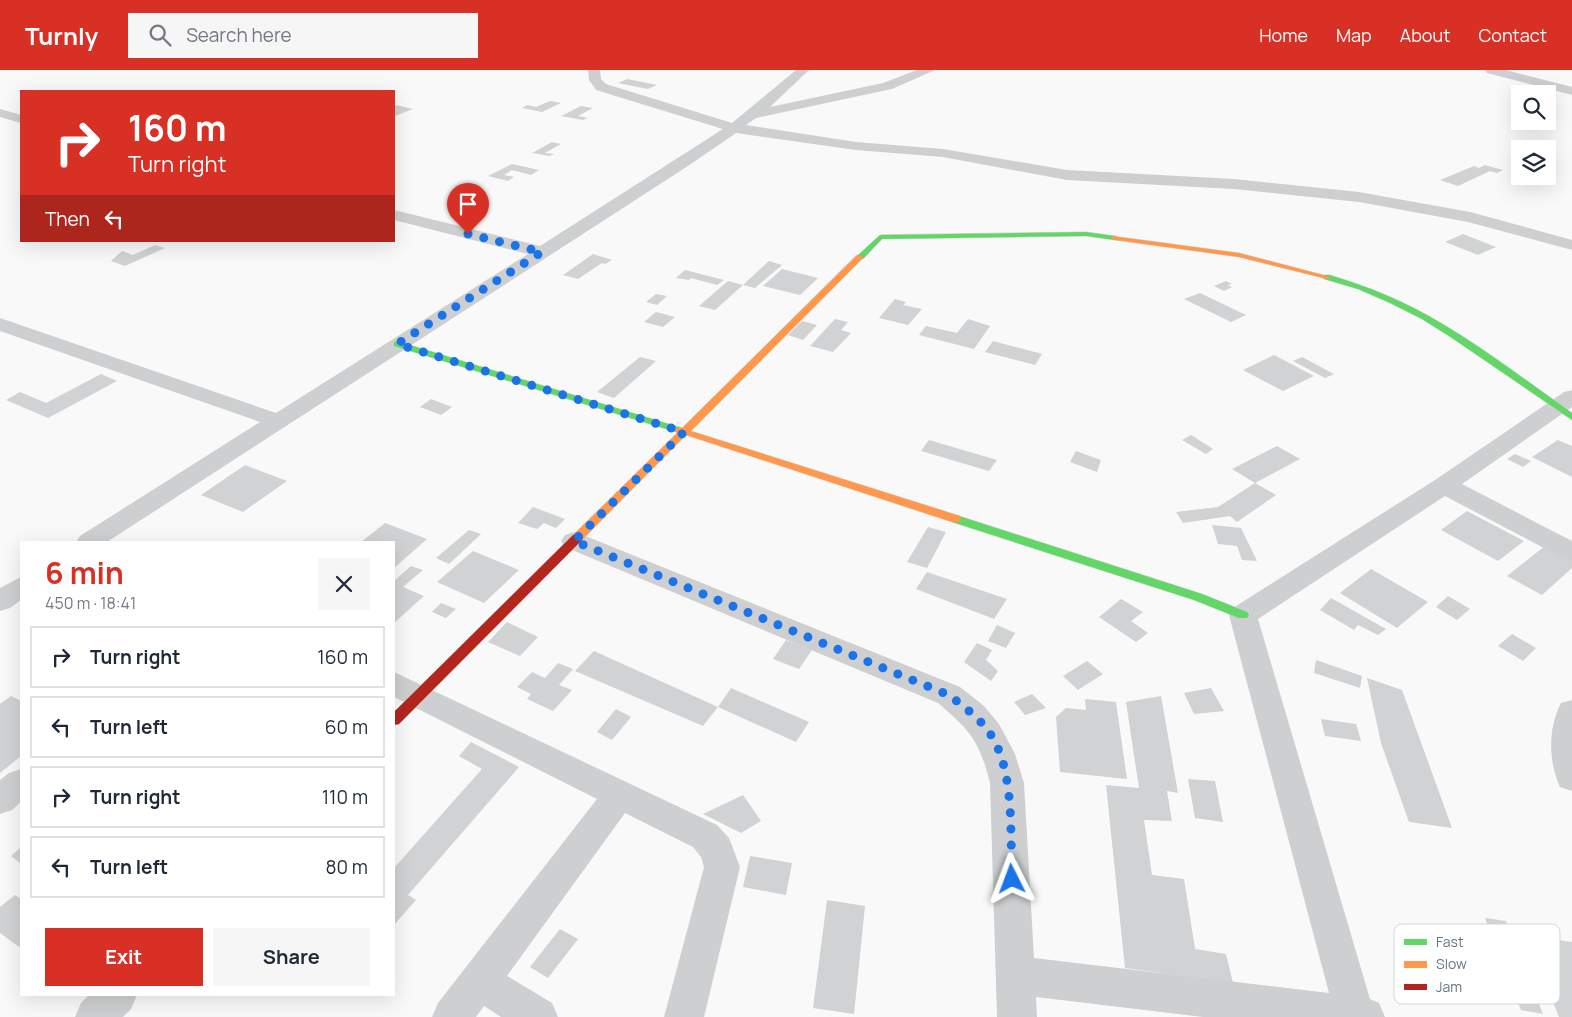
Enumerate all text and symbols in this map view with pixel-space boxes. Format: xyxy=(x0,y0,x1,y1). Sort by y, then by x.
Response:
search box xyxy=(128,13,478,58)
text: Turnly xyxy=(25,19,98,52)
icon: search xyxy=(146,21,174,49)
text: Search here xyxy=(186,22,292,48)
text: Home xyxy=(1259,23,1308,47)
text: Map xyxy=(1336,23,1372,47)
text: About xyxy=(1400,23,1450,47)
text: Contact xyxy=(1478,23,1547,47)
map controls xyxy=(1511,85,1556,185)
button: search xyxy=(1511,85,1556,130)
text: 160 m xyxy=(128,104,227,152)
icon: right xyxy=(45,110,110,175)
button: layers xyxy=(1511,140,1556,185)
text: Turn right xyxy=(128,149,226,179)
pin xyxy=(447,183,489,234)
icon: arrive xyxy=(454,190,482,218)
icon: left xyxy=(100,205,128,233)
text: Then xyxy=(45,206,90,232)
text: 6 min xyxy=(45,552,124,593)
button: close xyxy=(318,558,370,610)
text: 450 m · 18:41 xyxy=(45,592,136,614)
icon: right xyxy=(47,643,75,671)
text: Turn right xyxy=(90,644,180,670)
text: 160 m xyxy=(317,644,368,670)
icon: left xyxy=(47,713,75,741)
text: Turn left xyxy=(90,714,168,740)
text: 60 m xyxy=(325,714,368,740)
icon: right xyxy=(47,783,75,811)
text: Turn right xyxy=(90,784,180,810)
text: 110 m xyxy=(322,784,368,810)
position arrow xyxy=(985,852,1037,904)
icon: left xyxy=(47,853,75,881)
text: Turn left xyxy=(90,854,168,880)
text: 80 m xyxy=(325,854,368,880)
legend xyxy=(1394,924,1560,1004)
button: Exit xyxy=(45,928,203,986)
button: Share xyxy=(213,928,370,986)
text: Fast xyxy=(1436,932,1464,951)
text: Slow xyxy=(1436,954,1467,973)
text: Jam xyxy=(1436,977,1462,996)

